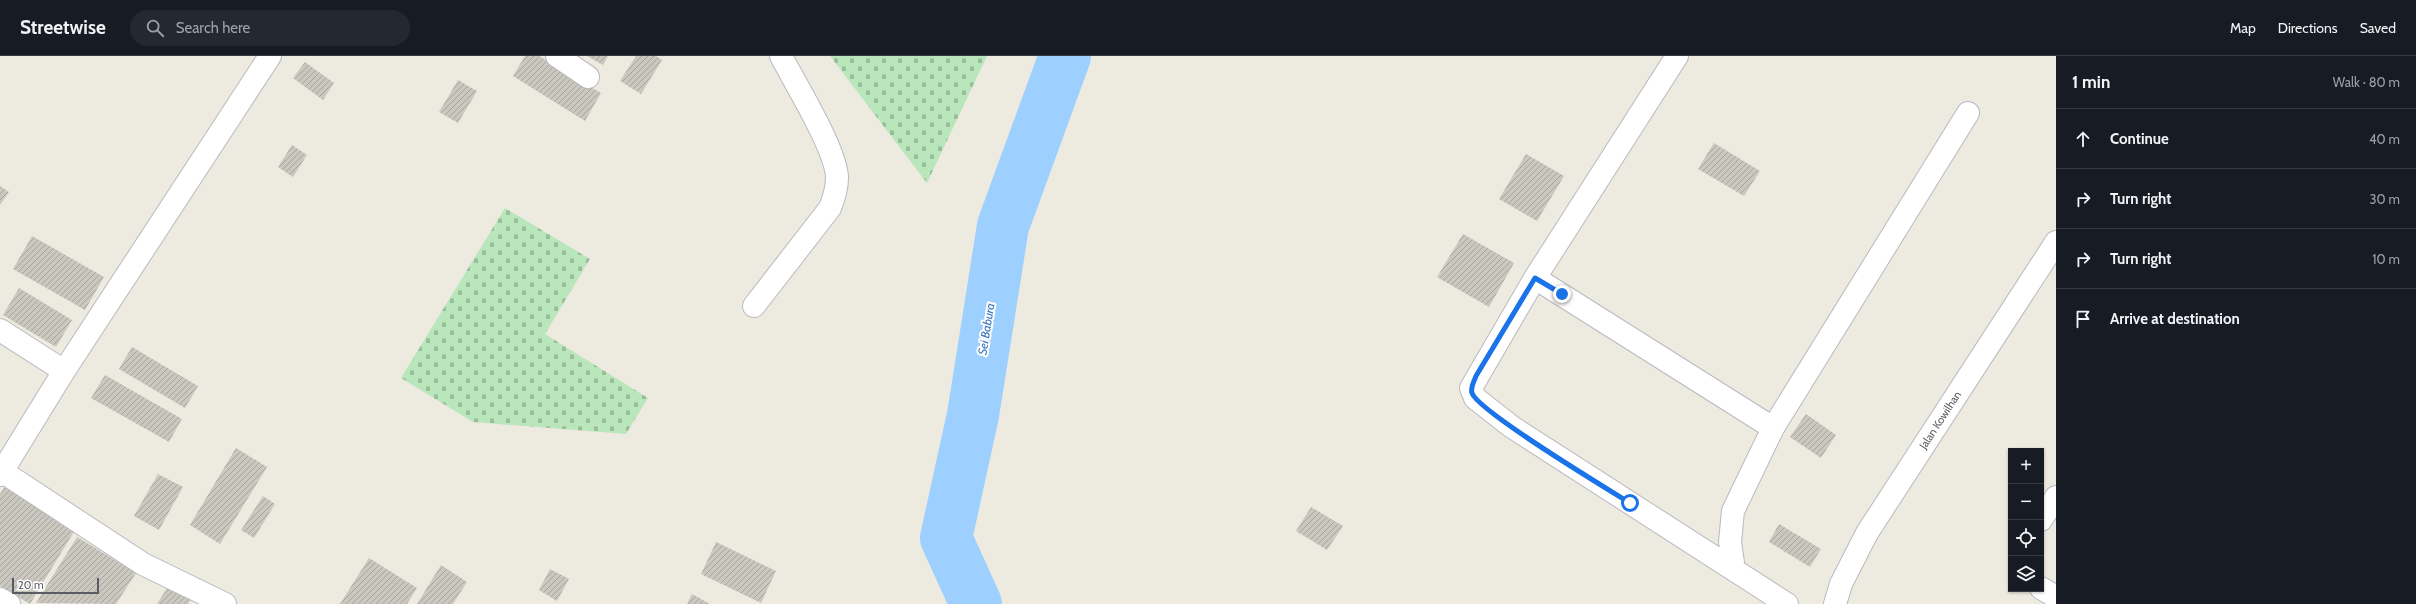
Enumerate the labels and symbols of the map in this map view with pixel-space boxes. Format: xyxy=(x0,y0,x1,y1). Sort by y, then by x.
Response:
route end xyxy=(1553,285,1571,303)
water label: Sei Babura xyxy=(974,302,998,356)
street label: Jalan Kowilhan xyxy=(1915,388,1964,453)
route start xyxy=(1621,494,1639,512)
scale bar xyxy=(12,576,99,595)

